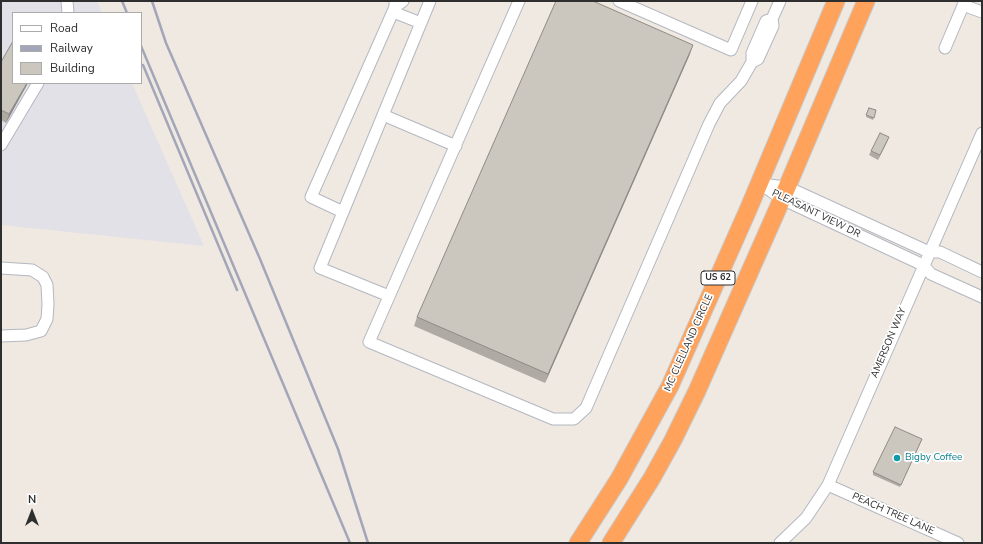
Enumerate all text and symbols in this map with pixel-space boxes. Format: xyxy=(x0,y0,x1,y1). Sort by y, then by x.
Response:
legend xyxy=(12,12,142,84)
text: Road xyxy=(50,20,78,36)
text: Railway xyxy=(50,40,93,56)
text: Building xyxy=(50,60,95,76)
street label: PLEASANT VIEW DR xyxy=(770,187,862,241)
road number: US 62 xyxy=(701,271,735,285)
street label: MC CLELLAND CIRCLE xyxy=(662,293,716,393)
street label: AMERSON WAY xyxy=(869,306,909,380)
place label: Bigby Coffee xyxy=(905,452,962,464)
marker: Bigby Coffee xyxy=(892,453,902,463)
street label: PEACH TREE LANE xyxy=(850,490,936,538)
north arrow xyxy=(12,492,52,532)
text: N xyxy=(28,492,36,507)

